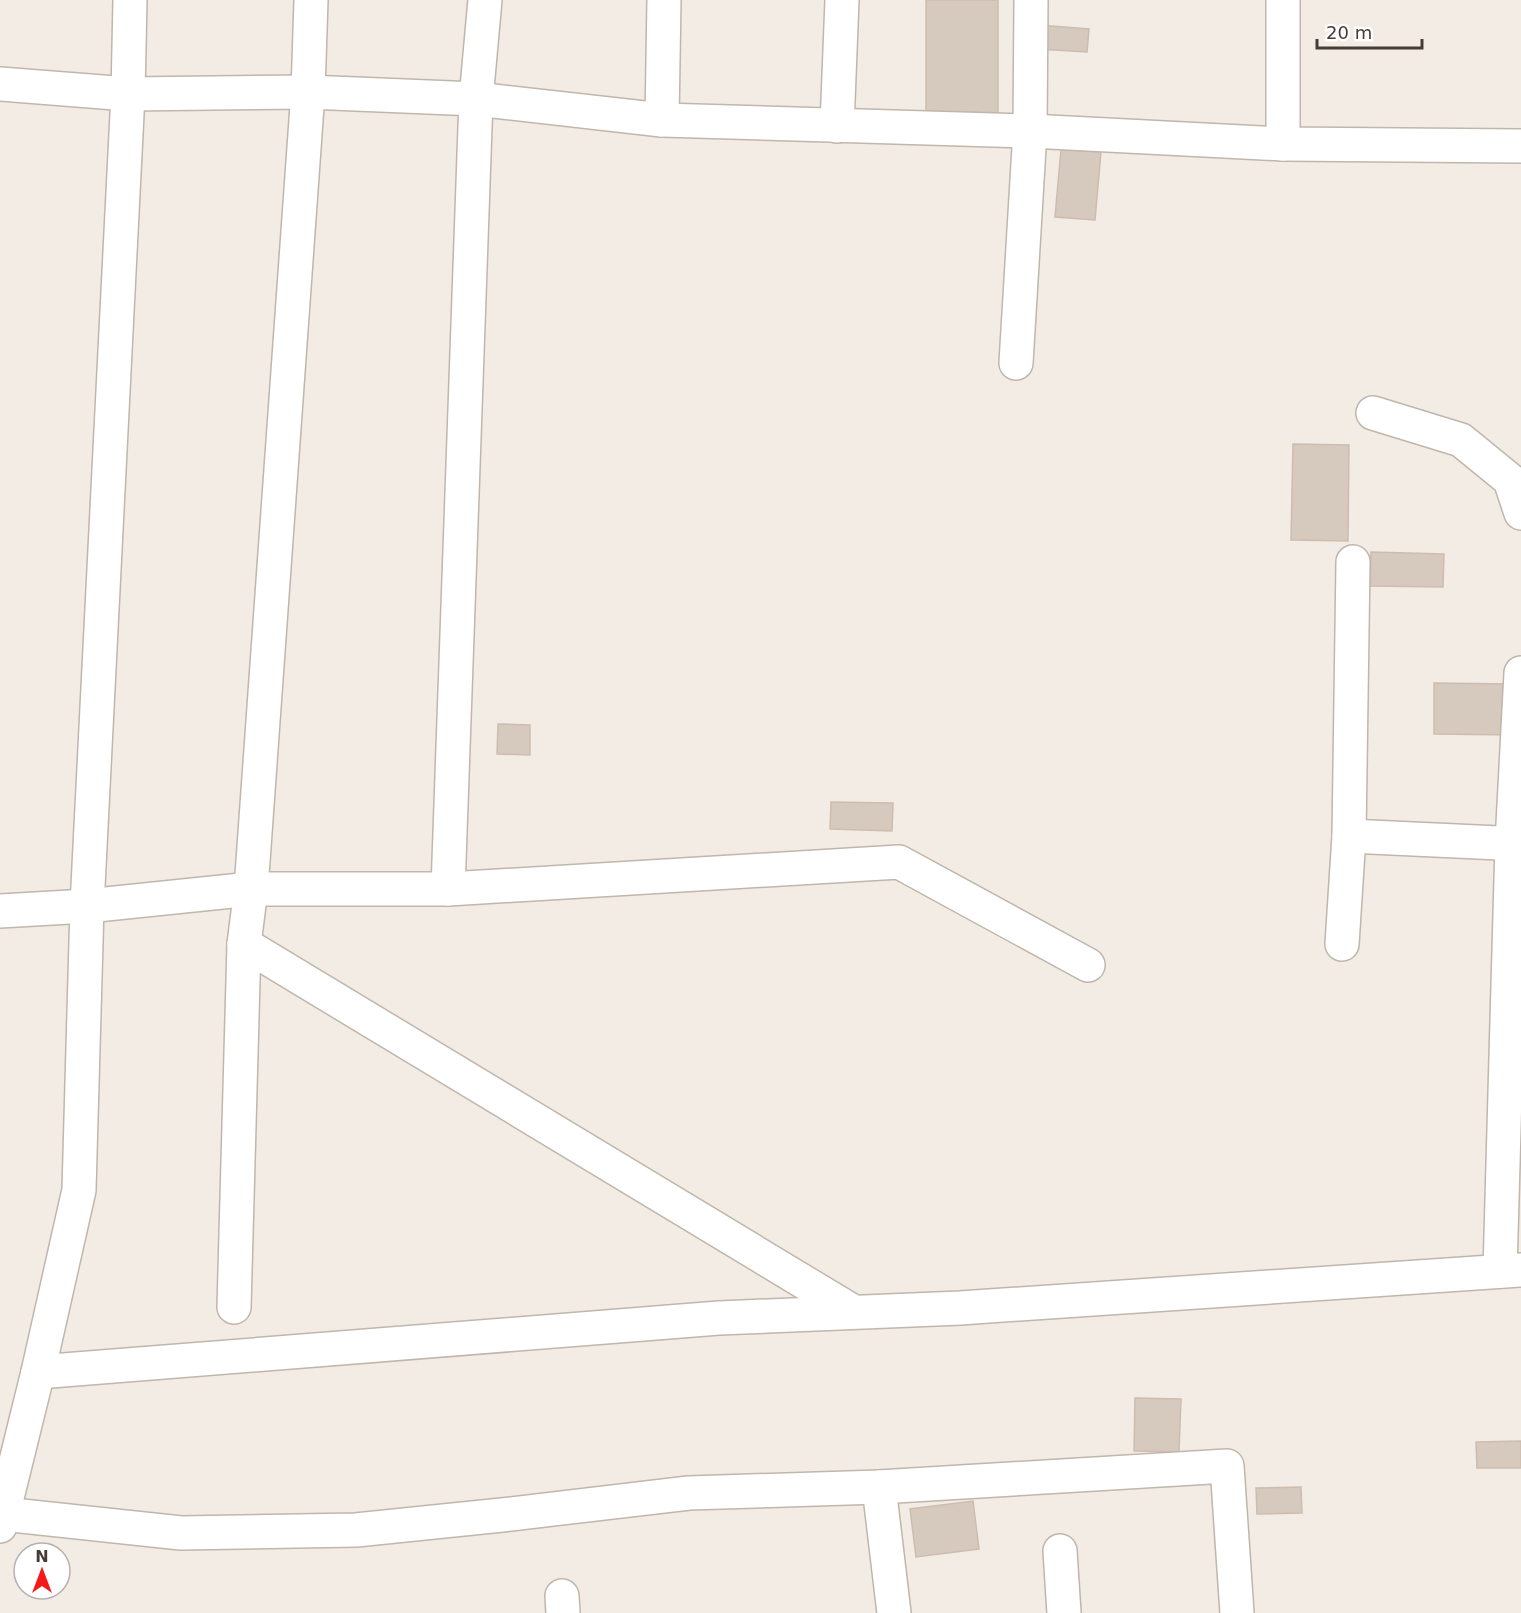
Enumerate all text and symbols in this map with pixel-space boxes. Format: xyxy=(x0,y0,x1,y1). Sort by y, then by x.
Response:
scale bar xyxy=(1317,12,1422,50)
text: 20 m xyxy=(1326,22,1372,43)
north arrow xyxy=(12,1541,72,1601)
text: N xyxy=(35,1547,49,1566)

